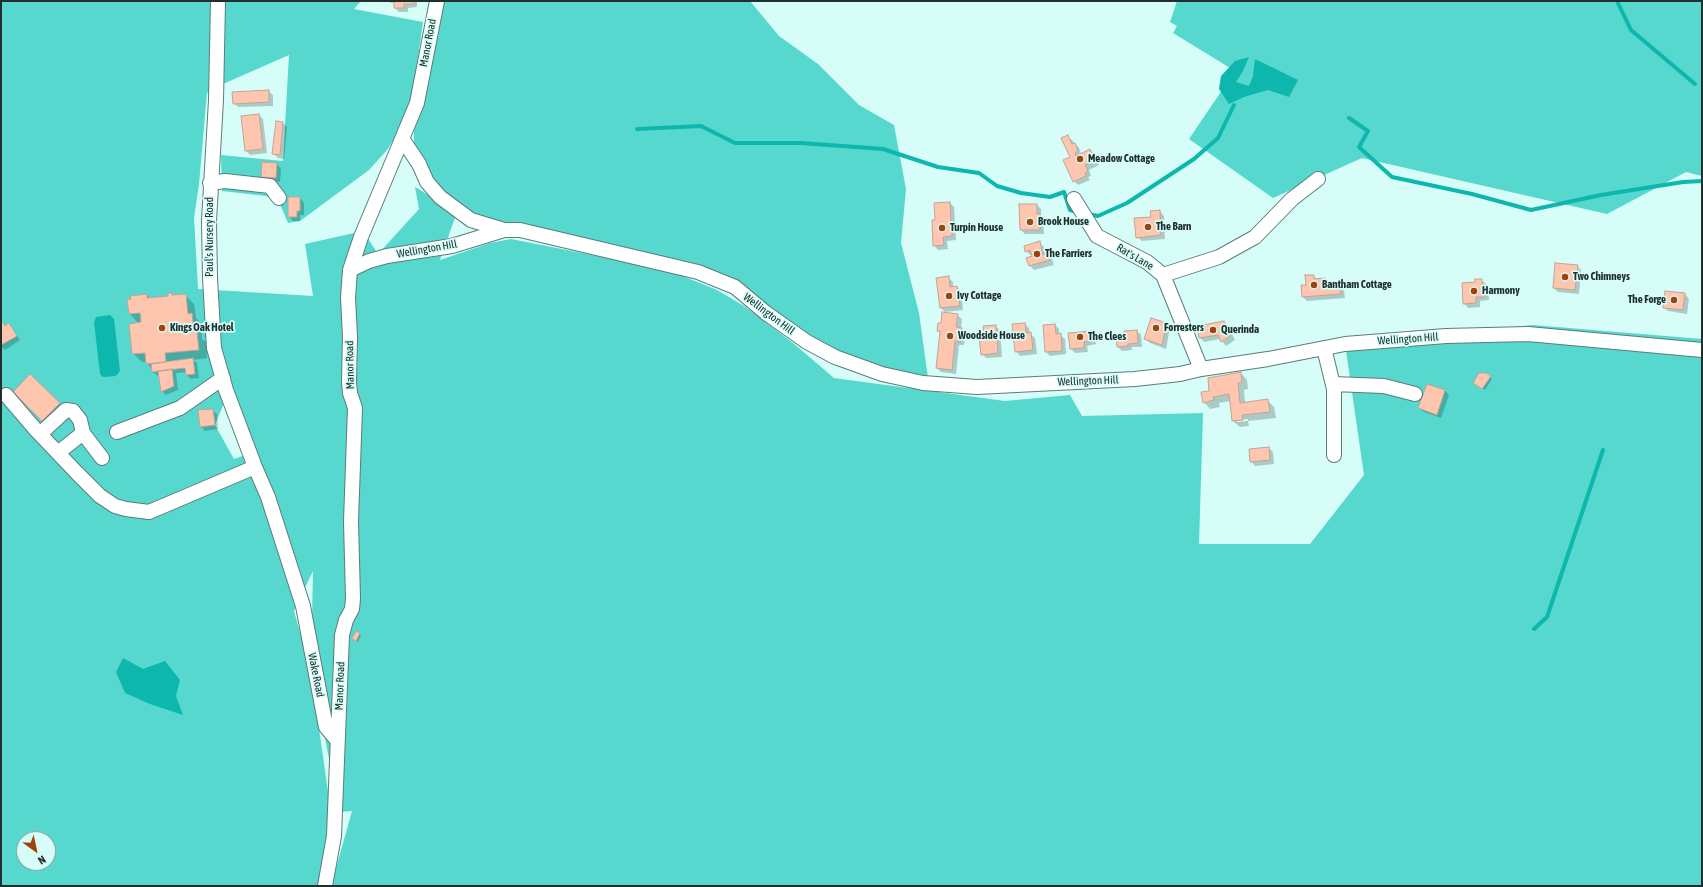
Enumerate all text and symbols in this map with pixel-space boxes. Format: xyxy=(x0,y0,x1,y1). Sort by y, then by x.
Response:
street label: Manor Road xyxy=(417,18,439,68)
place label: Meadow Cottage xyxy=(1088,152,1155,166)
marker: Meadow Cottage xyxy=(1075,154,1085,164)
street label: Paul's Nursery Road xyxy=(203,197,217,277)
place label: Brook House xyxy=(1038,215,1089,229)
marker: Brook House xyxy=(1025,217,1035,227)
place label: The Barn xyxy=(1156,220,1191,234)
place label: Turpin House xyxy=(950,221,1003,235)
marker: The Barn xyxy=(1143,222,1153,232)
marker: Turpin House xyxy=(937,223,947,233)
street label: Wellington Hill xyxy=(396,237,458,261)
street label: Rat's Lane xyxy=(1114,241,1156,273)
place label: The Farriers xyxy=(1045,247,1092,261)
marker: The Farriers xyxy=(1032,249,1042,259)
place label: Two Chimneys xyxy=(1573,270,1630,284)
marker: Two Chimneys xyxy=(1560,272,1570,282)
place label: Bantham Cottage xyxy=(1322,278,1392,292)
marker: Bantham Cottage xyxy=(1309,280,1319,290)
place label: Harmony xyxy=(1482,284,1520,298)
marker: Harmony xyxy=(1469,286,1479,296)
place label: Ivy Cottage xyxy=(957,289,1001,303)
street label: Wellington Hill xyxy=(741,290,797,338)
marker: Ivy Cottage xyxy=(944,291,954,301)
place label: The Forge xyxy=(1628,293,1666,307)
marker: The Forge xyxy=(1669,295,1679,305)
place label: Kings Oak Hotel xyxy=(170,321,234,335)
place label: Forresters xyxy=(1164,321,1204,335)
marker: Kings Oak Hotel xyxy=(157,323,167,333)
marker: Forresters xyxy=(1151,323,1161,333)
place label: Querinda xyxy=(1221,323,1259,337)
marker: Querinda xyxy=(1208,325,1218,335)
place label: Woodside House xyxy=(958,329,1025,343)
place label: The Clees xyxy=(1088,330,1126,344)
street label: Wellington Hill xyxy=(1377,330,1439,348)
marker: Woodside House xyxy=(945,331,955,341)
marker: The Clees xyxy=(1075,332,1085,342)
street label: Manor Road xyxy=(343,341,357,389)
street label: Wellington Hill xyxy=(1057,373,1119,389)
street label: Wake Road xyxy=(305,652,327,698)
street label: Manor Road xyxy=(333,661,347,711)
north arrow xyxy=(16,831,56,871)
text: N xyxy=(36,853,48,867)

